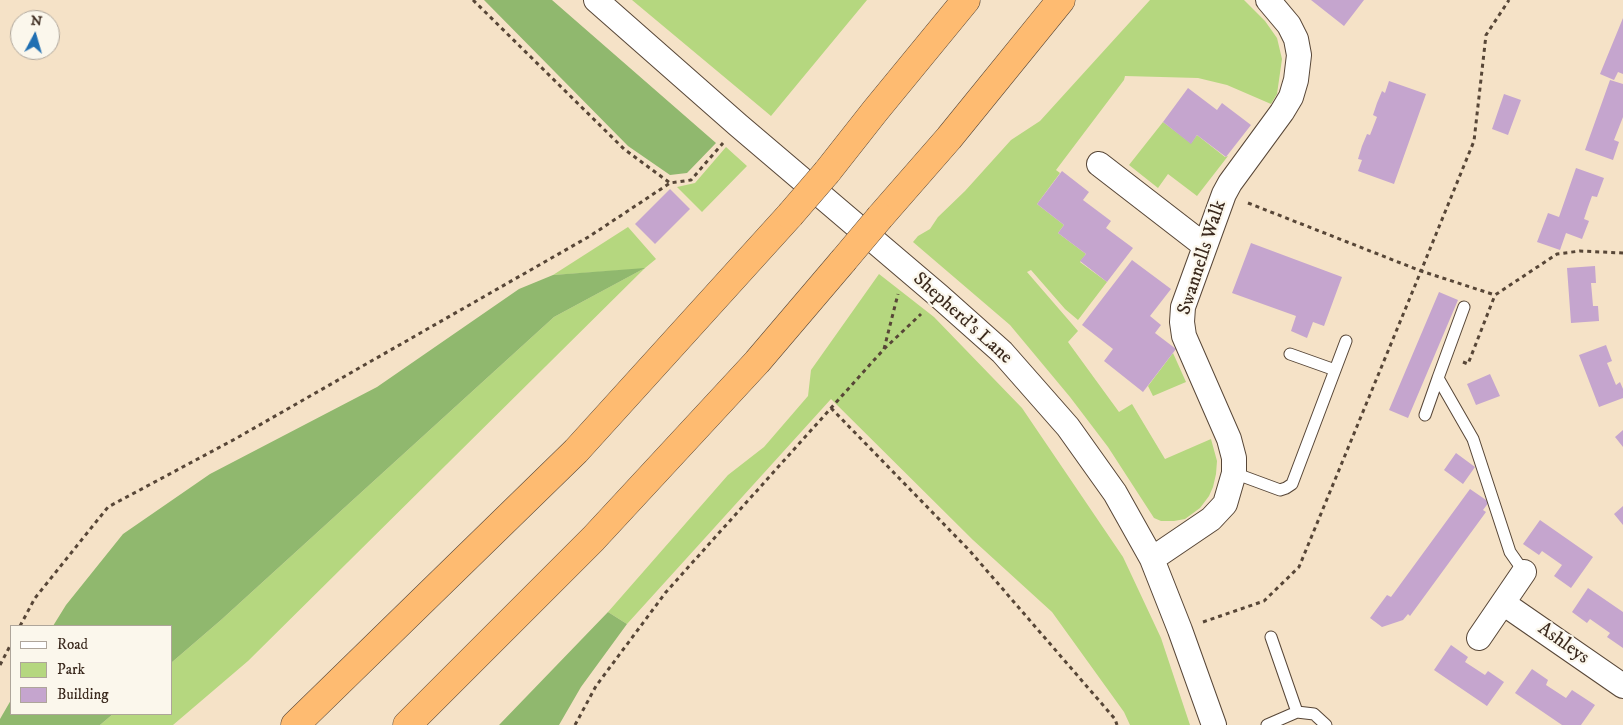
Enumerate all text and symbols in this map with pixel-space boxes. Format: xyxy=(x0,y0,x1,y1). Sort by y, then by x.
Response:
north arrow xyxy=(10,10,60,60)
text: N xyxy=(30,12,43,31)
street label: Swannells Walk xyxy=(1174,198,1232,318)
street label: Shepherd's Lane xyxy=(908,268,1016,370)
street label: Ashleys xyxy=(1533,618,1593,670)
legend xyxy=(10,625,172,715)
text: Road xyxy=(57,635,88,654)
text: Park xyxy=(57,660,85,679)
text: Building xyxy=(57,685,109,704)

